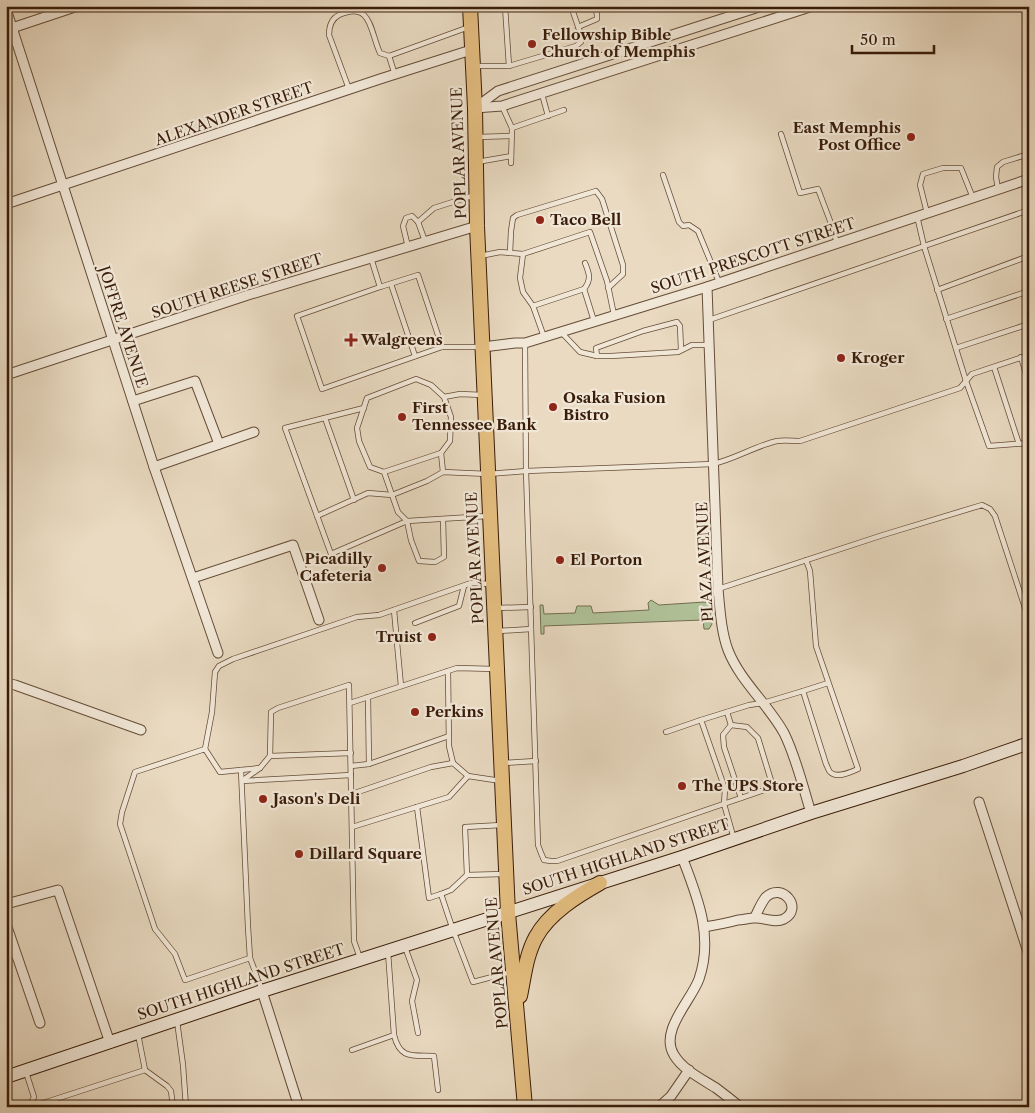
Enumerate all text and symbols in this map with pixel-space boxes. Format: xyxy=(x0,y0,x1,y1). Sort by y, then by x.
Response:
scale bar xyxy=(852,22,935,54)
place label: Fellowship Bible Church of Memphis xyxy=(542,25,695,61)
text: 50 m xyxy=(860,30,896,49)
marker: Fellowship Bible Church of Memphis xyxy=(526,38,538,50)
street label: ALEXANDER STREET xyxy=(151,77,316,150)
street label: POPLAR AVENUE xyxy=(447,87,470,219)
place label: East Memphis Post Office xyxy=(793,118,901,154)
marker: East Memphis Post Office xyxy=(905,131,917,143)
place label: Taco Bell xyxy=(550,210,621,229)
street label: SOUTH PRESCOTT STREET xyxy=(648,213,858,298)
marker: Taco Bell xyxy=(534,214,546,226)
street label: SOUTH REESE STREET xyxy=(149,249,326,322)
street label: JOFFRE AVENUE xyxy=(94,262,152,390)
place label: Walgreens xyxy=(360,330,443,349)
marker: Walgreens xyxy=(345,334,357,346)
place label: Kroger xyxy=(851,348,905,367)
marker: Kroger xyxy=(835,352,847,364)
place label: Osaka Fusion Bistro xyxy=(563,388,666,424)
place label: First Tennessee Bank xyxy=(412,398,537,434)
marker: Osaka Fusion Bistro xyxy=(547,401,559,413)
marker: First Tennessee Bank xyxy=(396,411,408,423)
street label: POPLAR AVENUE xyxy=(462,492,487,624)
street label: PLAZA AVENUE xyxy=(692,502,717,623)
place label: Picadilly Cafeteria xyxy=(300,549,373,585)
place label: El Porton xyxy=(570,550,643,569)
marker: El Porton xyxy=(554,554,566,566)
marker: Picadilly Cafeteria xyxy=(376,562,388,574)
place label: Truist xyxy=(376,627,422,646)
marker: Truist xyxy=(426,631,438,643)
place label: Perkins xyxy=(425,702,484,721)
marker: Perkins xyxy=(409,706,421,718)
place label: The UPS Store xyxy=(692,776,804,795)
marker: The UPS Store xyxy=(676,780,688,792)
place label: Jason's Deli xyxy=(270,789,361,808)
marker: Jason's Deli xyxy=(257,793,269,805)
street label: SOUTH HIGHLAND STREET xyxy=(520,814,733,899)
place label: Dillard Square xyxy=(309,844,422,863)
marker: Dillard Square xyxy=(293,848,305,860)
street label: POPLAR AVENUE xyxy=(481,896,512,1030)
street label: SOUTH HIGHLAND STREET xyxy=(135,939,348,1024)

